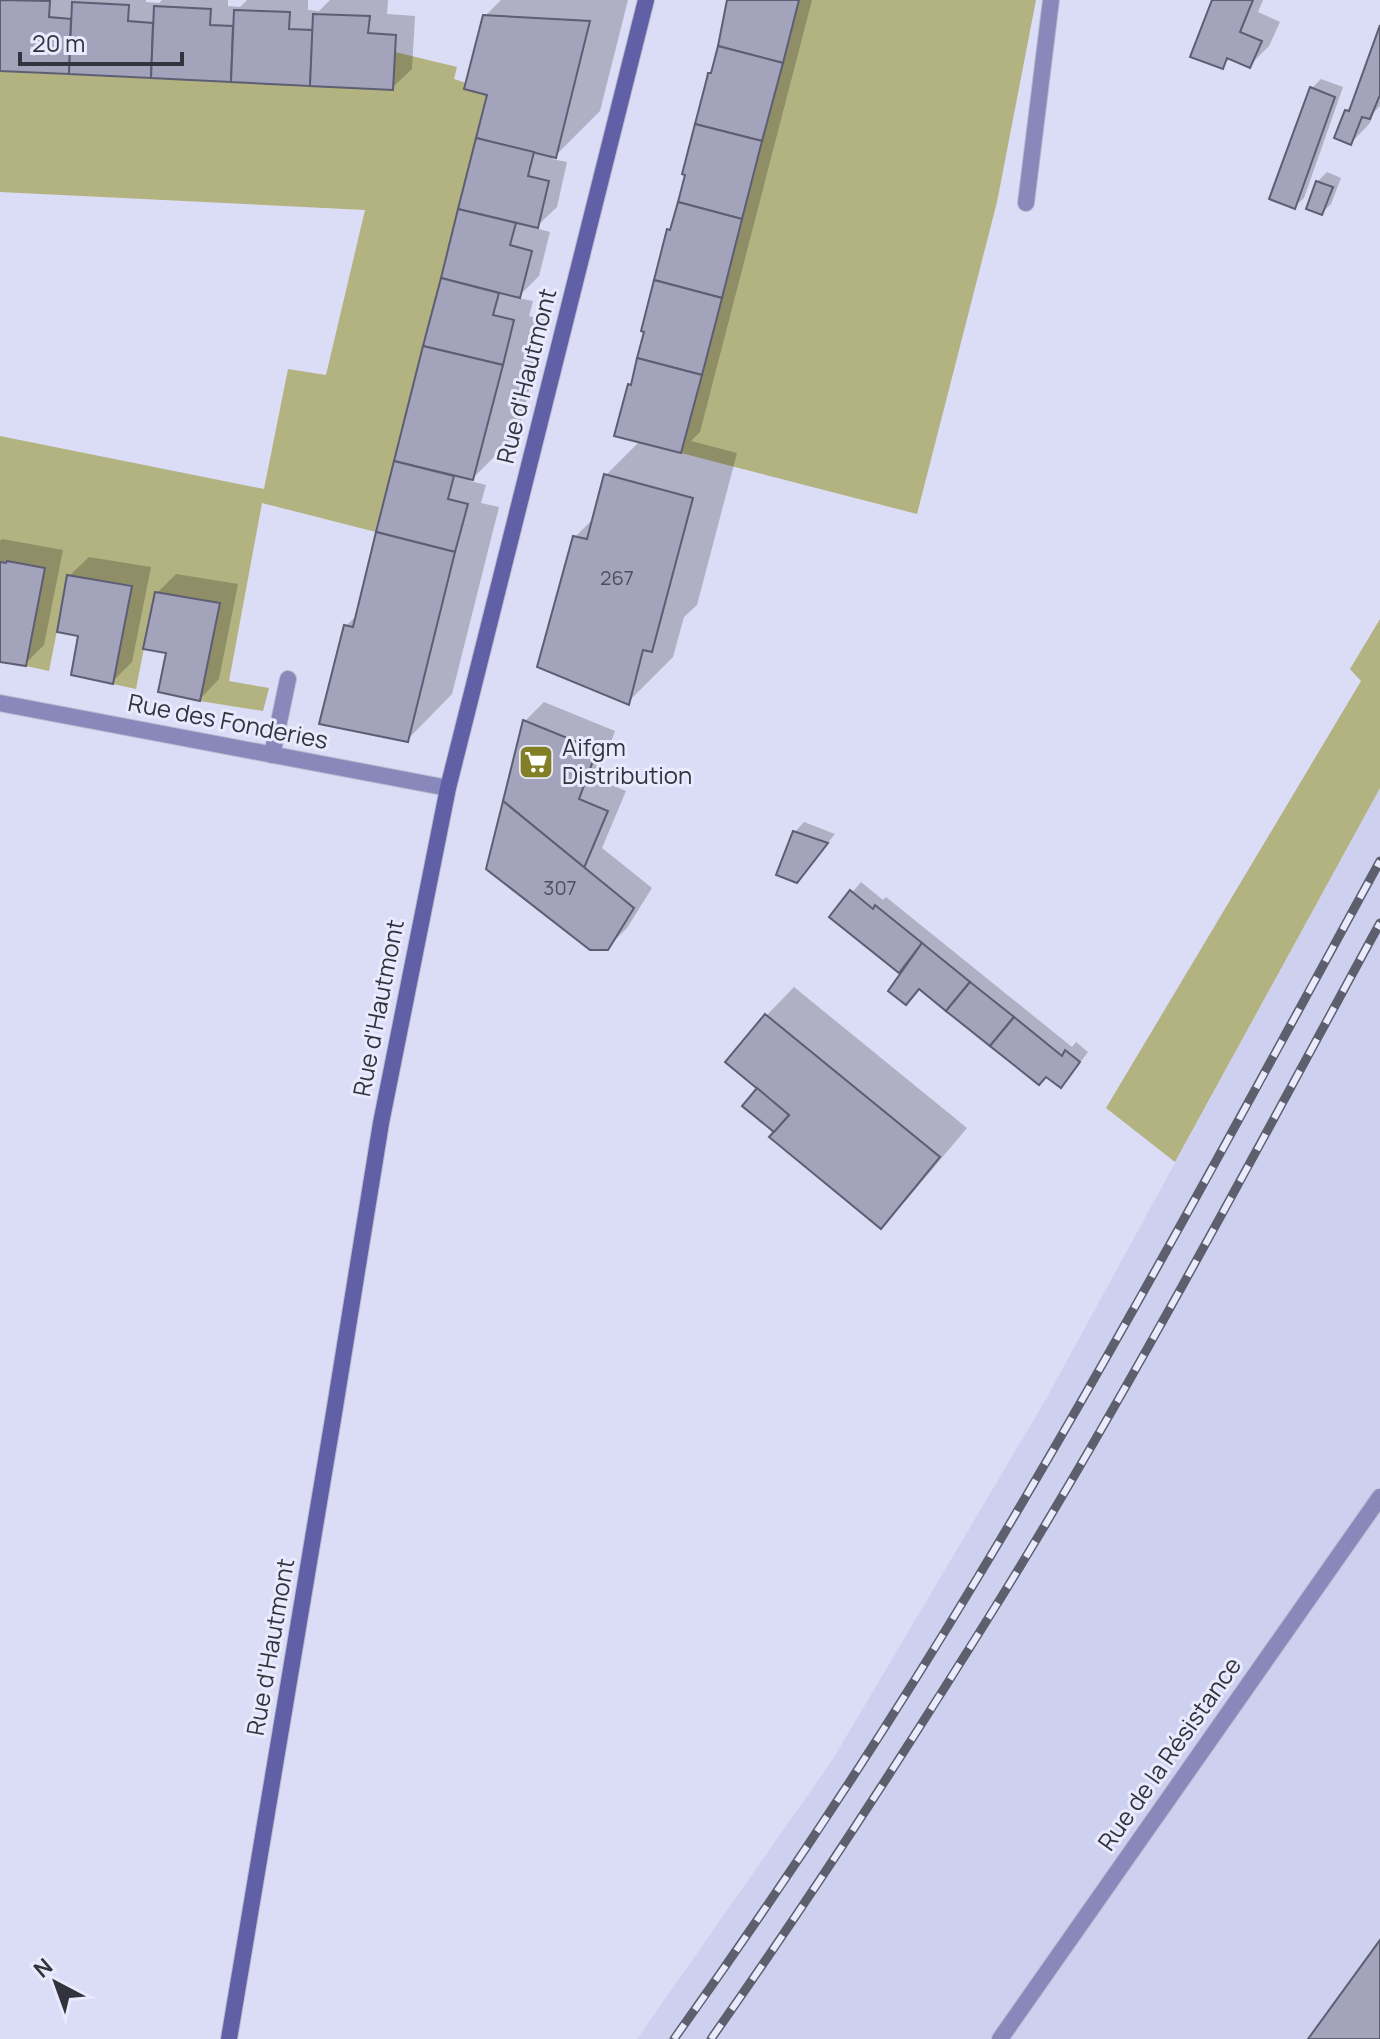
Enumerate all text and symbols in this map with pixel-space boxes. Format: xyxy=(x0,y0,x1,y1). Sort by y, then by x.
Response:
scale bar xyxy=(20,16,182,66)
text: 20 m xyxy=(32,26,85,59)
street label: Rue d'Hautmont xyxy=(488,285,563,467)
house number: 267 xyxy=(600,564,634,591)
street label: Rue des Fonderies xyxy=(125,685,331,756)
place label: Aifgm Distribution xyxy=(562,730,692,791)
supermarket icon: Aifgm Distribution xyxy=(517,743,555,781)
house number: 307 xyxy=(543,874,577,901)
street label: Rue d'Hautmont xyxy=(344,916,411,1099)
street label: Rue d'Hautmont xyxy=(238,1555,301,1738)
street label: Rue de la Résistance xyxy=(1090,1650,1248,1856)
north arrow xyxy=(16,1943,96,2023)
text: N xyxy=(27,1951,59,1984)

